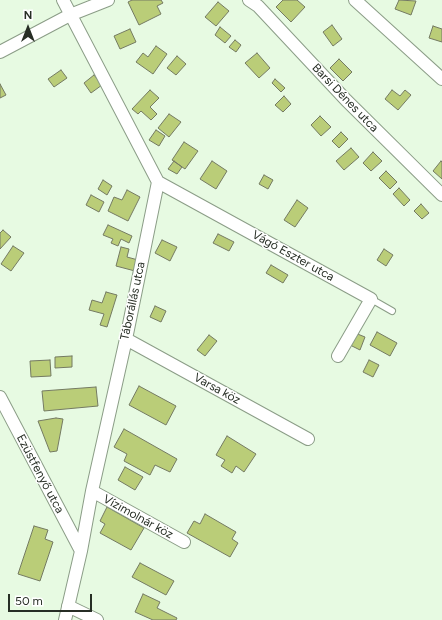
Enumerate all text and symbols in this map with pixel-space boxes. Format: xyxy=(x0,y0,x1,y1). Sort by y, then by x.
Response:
north arrow xyxy=(8,8,48,48)
text: N xyxy=(24,9,32,22)
street label: Barsi Dénes utca xyxy=(309,61,381,135)
street label: Vágó Eszter utca xyxy=(250,228,336,284)
street label: Táborállás utca xyxy=(118,260,148,342)
street label: Varsa köz xyxy=(191,370,243,408)
street label: Ezüstfenyő utca xyxy=(13,432,67,516)
street label: Vízimolnár köz xyxy=(100,492,176,542)
scale bar xyxy=(10,586,94,612)
text: 50 m xyxy=(15,594,43,608)

